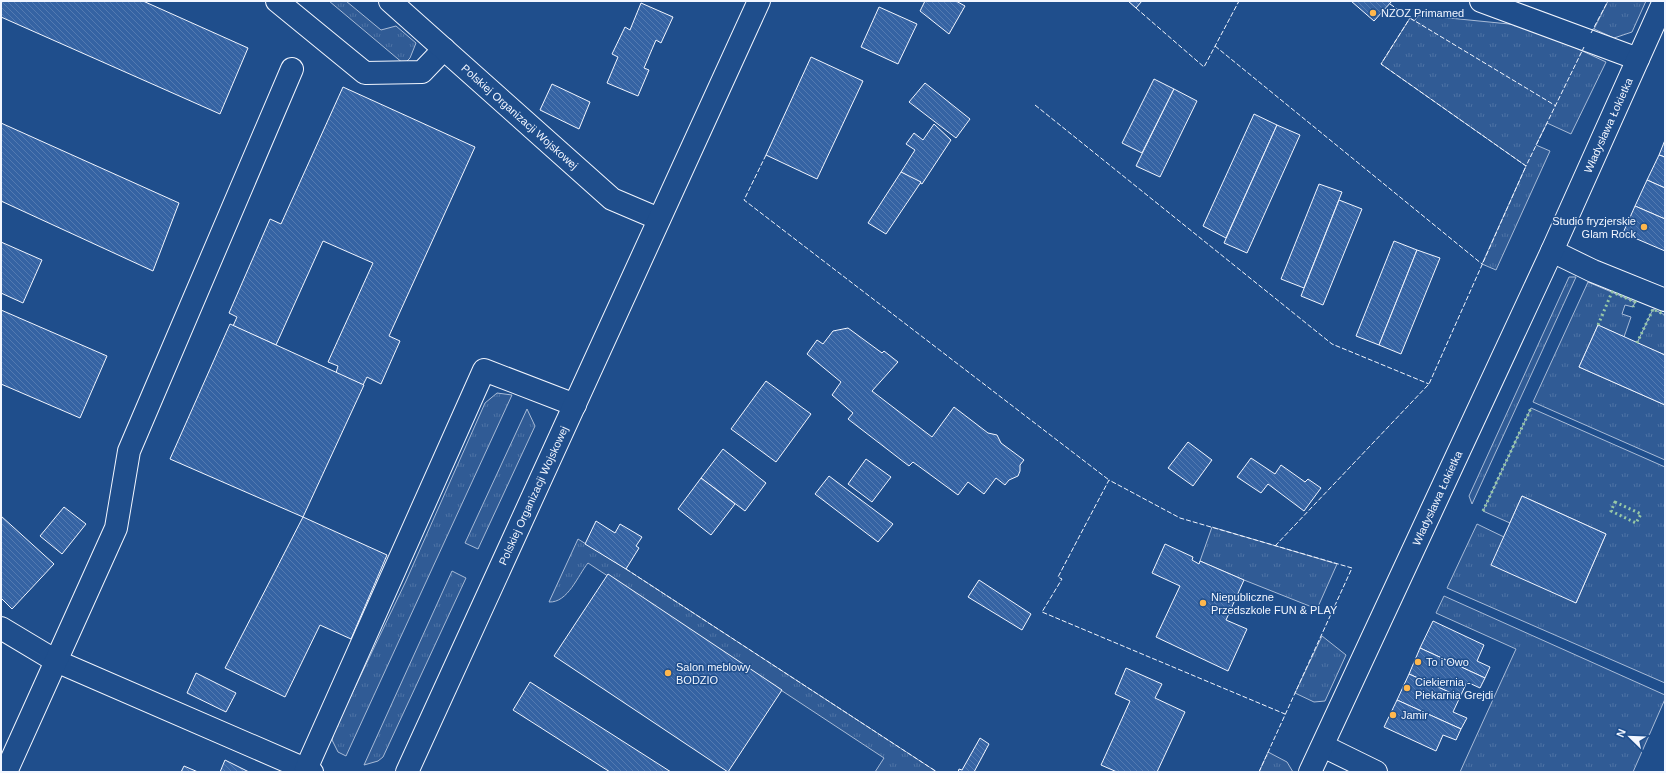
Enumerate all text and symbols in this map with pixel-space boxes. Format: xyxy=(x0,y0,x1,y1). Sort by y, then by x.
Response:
place label: NZOZ Primamed xyxy=(1381,7,1464,19)
marker: NZOZ Primamed xyxy=(1368,8,1378,18)
street label: Polskiej Organizacji Wojskowej xyxy=(459,62,580,172)
street label: Władysława Łokietka xyxy=(1582,75,1635,175)
place label: Studio fryzjerskie Glam Rock xyxy=(1552,215,1636,240)
marker: Studio fryzjerskie Glam Rock xyxy=(1639,222,1649,232)
street label: Polskiej Organizacji Wojskowej xyxy=(496,424,570,567)
street label: Władysława Łokietka xyxy=(1410,448,1465,547)
place label: Niepubliczne Przedszkole FUN & PLAY xyxy=(1211,591,1338,616)
marker: Niepubliczne Przedszkole FUN & PLAY xyxy=(1198,598,1208,608)
place label: To i Owo xyxy=(1426,656,1469,668)
marker: To i Owo xyxy=(1413,657,1423,667)
place label: Salon meblowy BODZIO xyxy=(676,661,751,686)
marker: Salon meblowy BODZIO xyxy=(663,668,673,678)
place label: Ciekiernia - Piekarnia Grejdi xyxy=(1415,676,1493,701)
marker: Ciekiernia - Piekarnia Grejdi xyxy=(1402,683,1412,693)
place label: Jamir xyxy=(1401,709,1428,721)
marker: Jamir xyxy=(1388,710,1398,720)
north arrow xyxy=(1610,717,1650,757)
text: N xyxy=(1614,727,1628,739)

